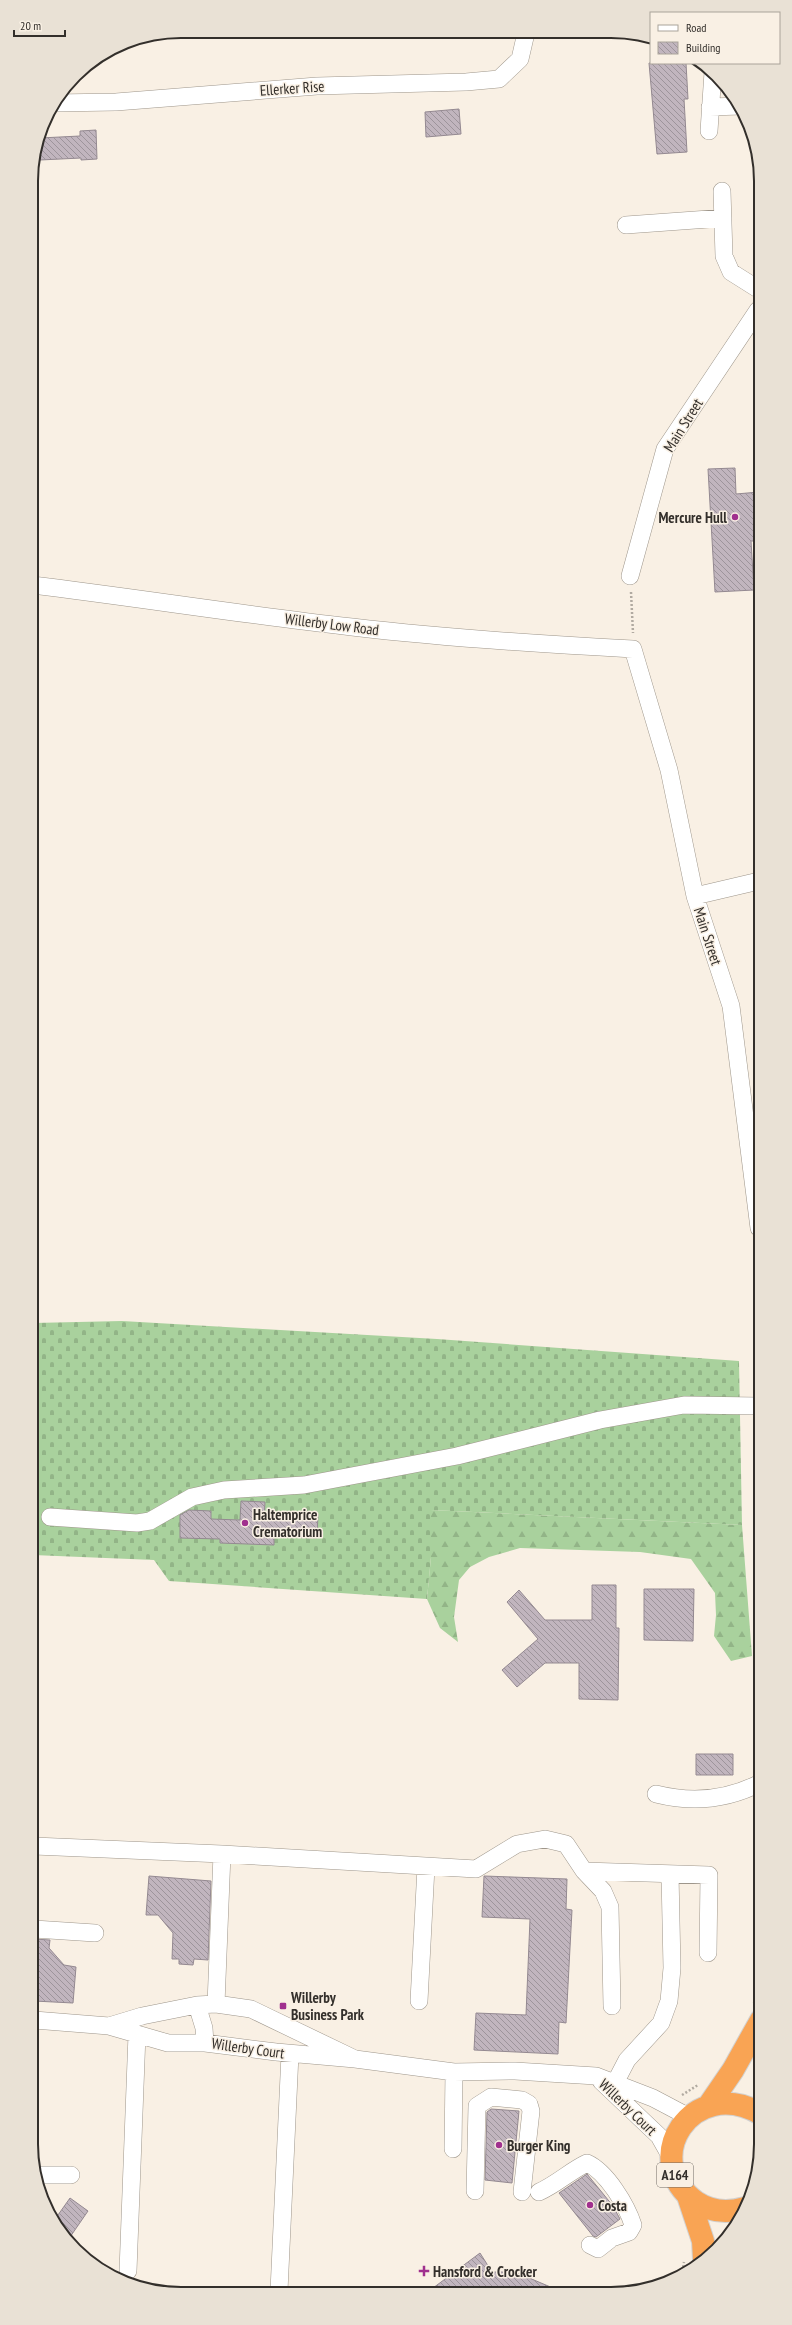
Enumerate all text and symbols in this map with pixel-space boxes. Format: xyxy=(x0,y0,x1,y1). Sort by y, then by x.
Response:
scale bar xyxy=(14,12,65,38)
legend xyxy=(650,12,780,64)
text: 20 m xyxy=(20,18,41,33)
text: Road xyxy=(686,20,706,35)
text: Building xyxy=(686,40,721,55)
street label: Ellerker Rise xyxy=(259,76,325,100)
street label: Main Street xyxy=(659,395,707,455)
place label: Mercure Hull xyxy=(658,508,727,527)
marker: Mercure Hull xyxy=(730,512,740,522)
street label: Willerby Low Road xyxy=(284,609,380,639)
street label: Main Street xyxy=(690,905,726,967)
place label: Haltemprice Crematorium xyxy=(253,1505,322,1541)
marker: Haltemprice Crematorium xyxy=(240,1518,250,1528)
place label: Willerby Business Park xyxy=(290,1988,365,2024)
marker: Willerby Business Park xyxy=(278,2001,288,2011)
street label: Willerby Court xyxy=(210,2033,286,2063)
street label: Willerby Court xyxy=(595,2075,661,2139)
place label: Burger King xyxy=(507,2136,571,2155)
marker: Burger King xyxy=(494,2140,504,2150)
road number: A164 xyxy=(657,2163,693,2187)
place label: Costa xyxy=(598,2196,627,2215)
marker: Costa xyxy=(585,2200,595,2210)
place label: Hansford & Crocker xyxy=(433,2262,537,2281)
marker: Hansford & Crocker xyxy=(418,2265,430,2277)

